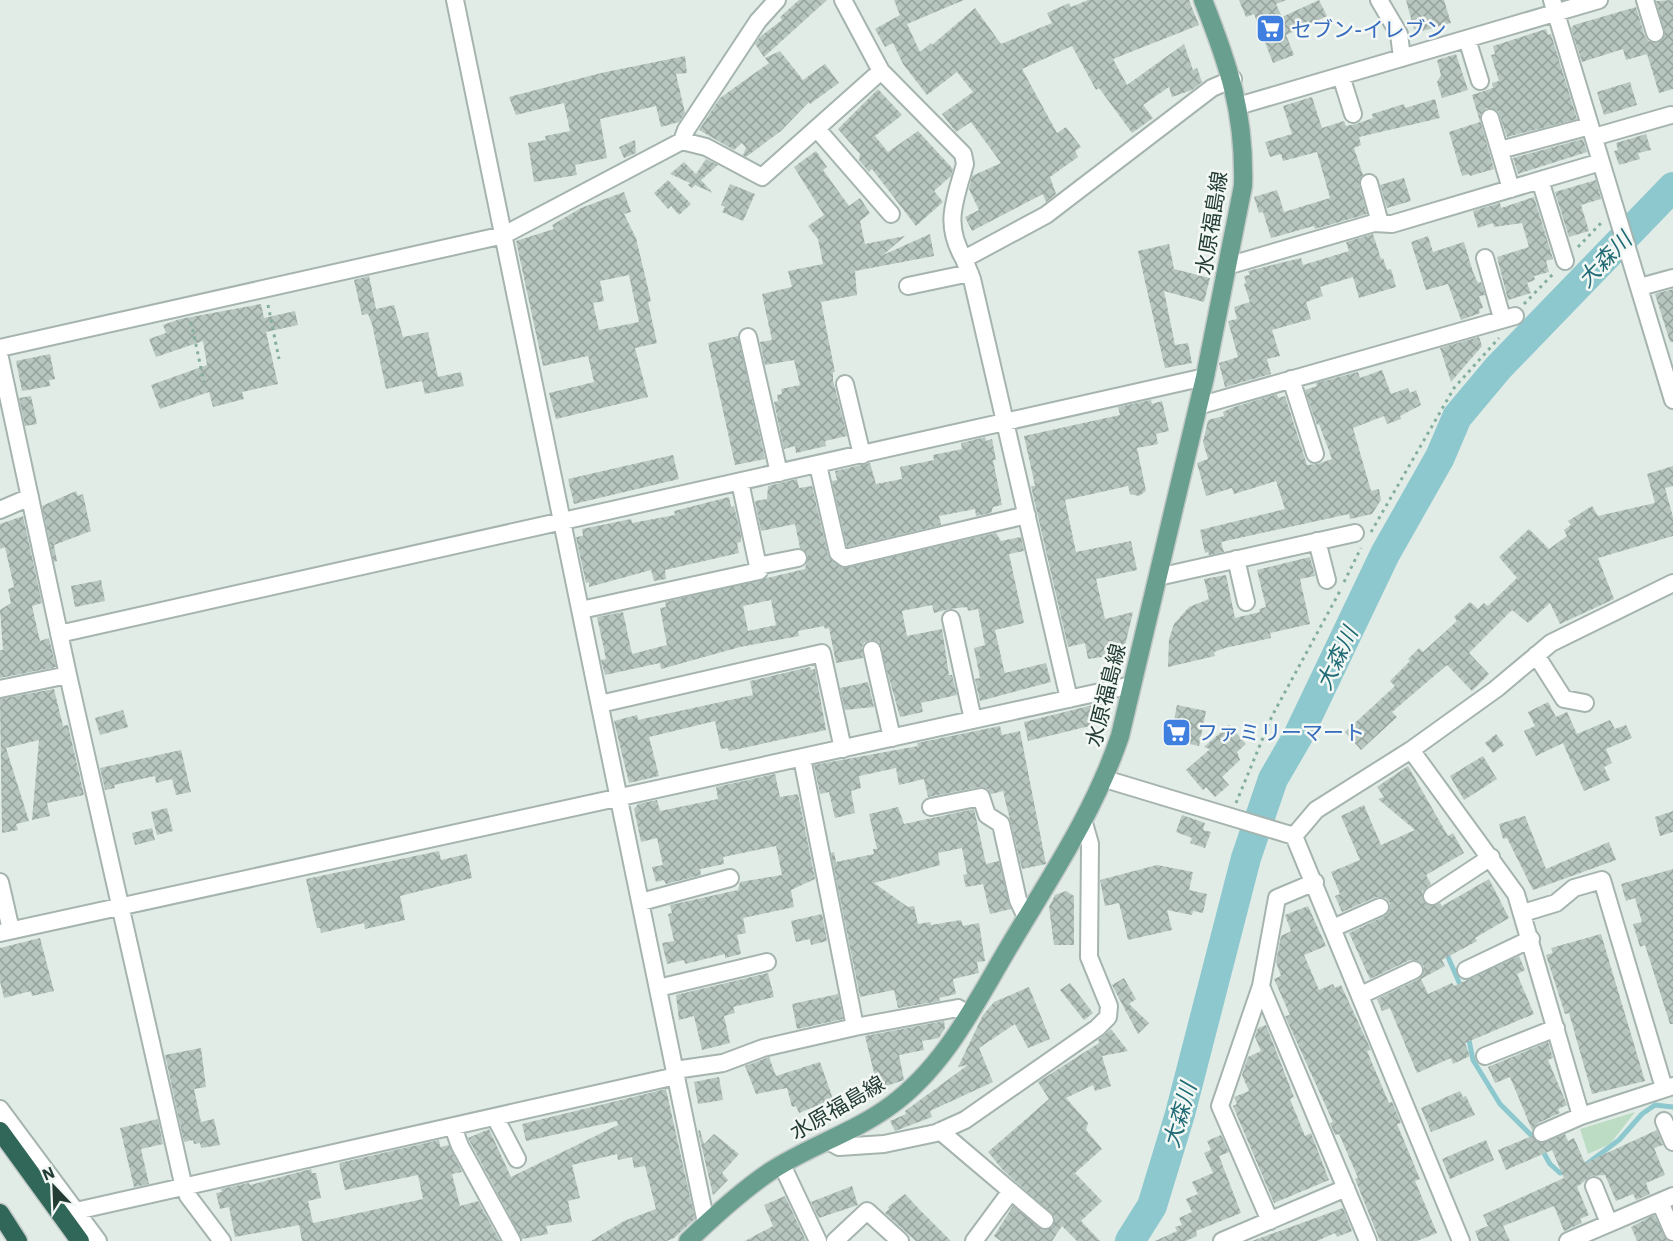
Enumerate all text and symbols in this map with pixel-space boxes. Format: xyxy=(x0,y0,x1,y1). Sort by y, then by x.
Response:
supermarket icon: セブン-イレブン xyxy=(1254,13,1286,45)
place label: セブン-イレブン xyxy=(1291,15,1446,43)
street label: 水原福島線 xyxy=(1189,169,1233,277)
water label: 大森川 xyxy=(1571,224,1639,293)
water label: 大森川 xyxy=(1308,620,1364,694)
street label: 水原福島線 xyxy=(1079,641,1131,749)
supermarket icon: ファミリーマート xyxy=(1160,716,1192,748)
place label: ファミリーマート xyxy=(1197,718,1365,746)
street label: 水原福島線 xyxy=(785,1069,889,1145)
water label: 大森川 xyxy=(1156,1077,1203,1151)
north arrow xyxy=(24,1157,84,1217)
text: N xyxy=(39,1162,57,1185)

